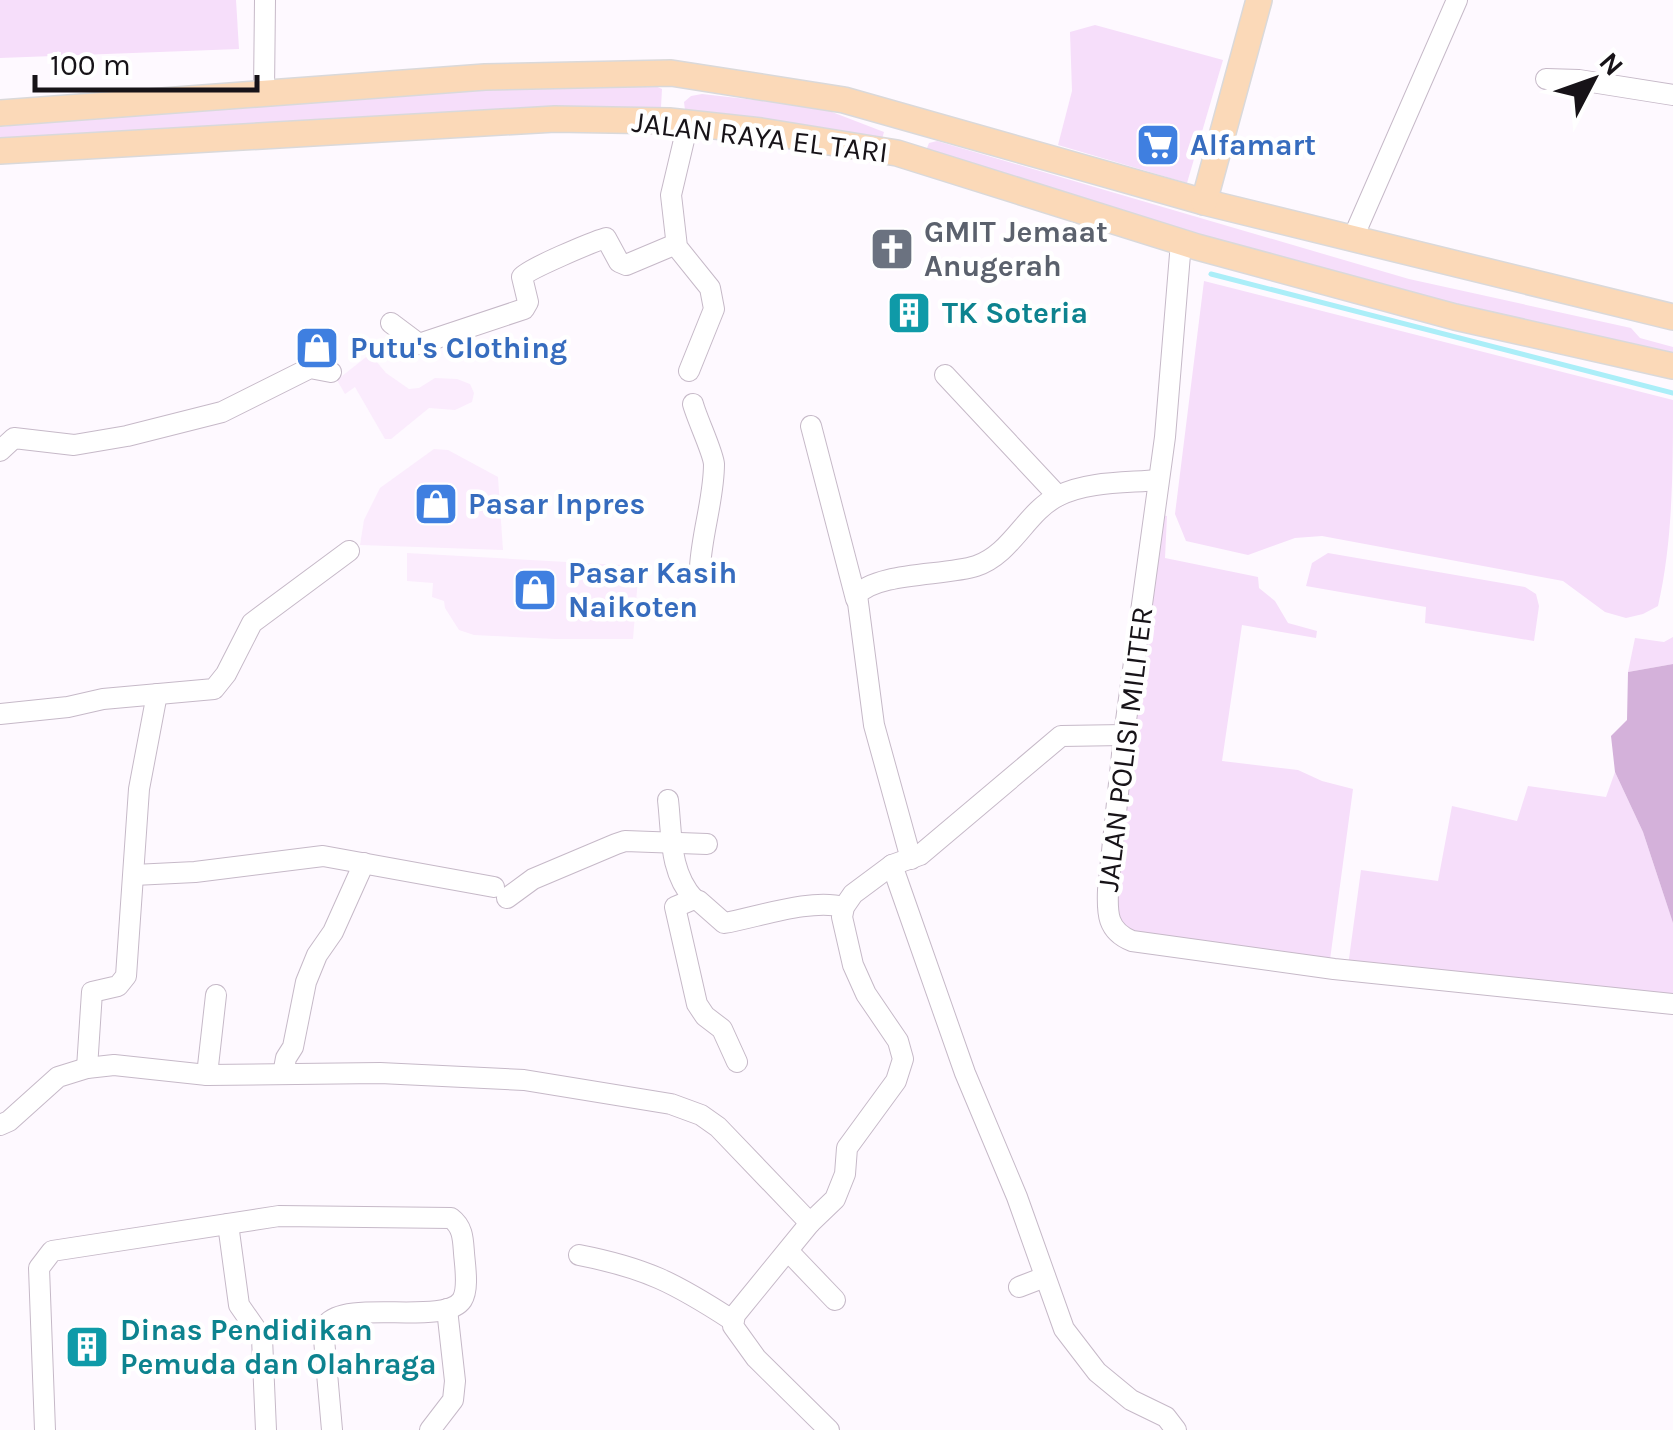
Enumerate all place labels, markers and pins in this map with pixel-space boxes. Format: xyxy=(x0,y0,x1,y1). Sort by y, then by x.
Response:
supermarket icon: Alfamart xyxy=(1135,122,1181,168)
place label: Alfamart xyxy=(1190,127,1316,163)
place label: GMIT Jemaat Anugerah xyxy=(924,214,1108,284)
church icon: GMIT Jemaat Anugerah xyxy=(869,226,915,272)
building icon: TK Soteria xyxy=(886,290,932,336)
place label: TK Soteria xyxy=(942,295,1088,331)
shop icon: Putu's Clothing xyxy=(294,325,340,371)
place label: Putu's Clothing xyxy=(350,330,567,366)
shop icon: Pasar Inpres xyxy=(413,481,459,527)
place label: Pasar Inpres xyxy=(468,486,645,522)
place label: Pasar Kasih Naikoten xyxy=(568,555,737,625)
shop icon: Pasar Kasih Naikoten xyxy=(512,567,558,613)
place label: Dinas Pendidikan Pemuda dan Olahraga xyxy=(120,1312,437,1382)
building icon: Dinas Pendidikan Pemuda dan Olahraga xyxy=(64,1324,110,1370)

